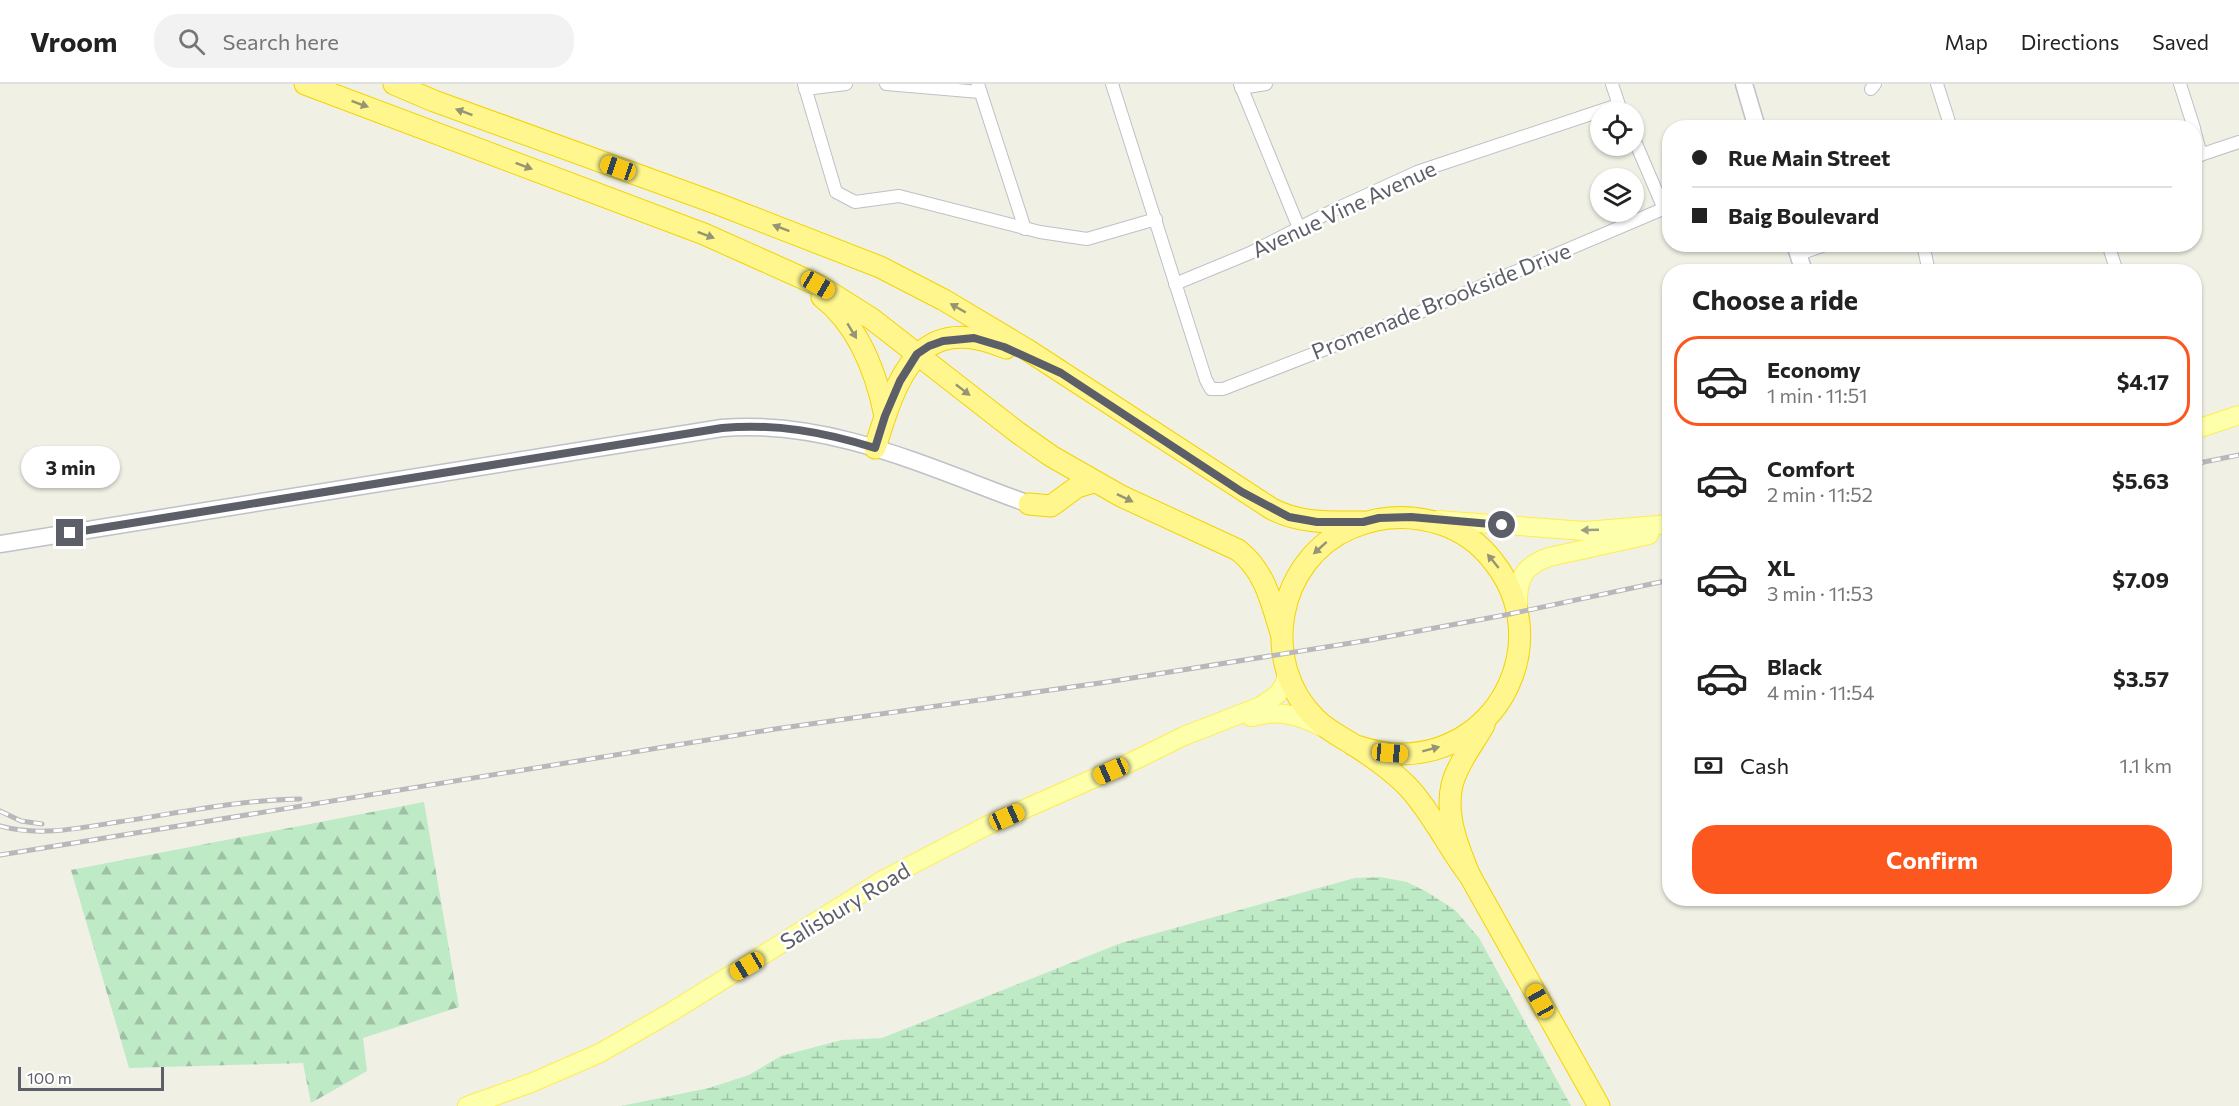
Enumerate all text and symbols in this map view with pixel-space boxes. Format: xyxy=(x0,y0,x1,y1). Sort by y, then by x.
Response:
search box xyxy=(154,14,574,68)
text: Vroom xyxy=(30,24,118,58)
icon: search xyxy=(175,25,208,58)
text: Search here xyxy=(223,28,339,55)
text: Map xyxy=(1945,29,1988,54)
text: Directions xyxy=(2021,29,2119,54)
text: Saved xyxy=(2152,29,2209,54)
one-way arrow xyxy=(351,100,369,110)
map controls xyxy=(1590,102,1644,222)
button: locate xyxy=(1590,102,1644,156)
one-way arrow xyxy=(455,106,473,116)
text: Rue Main Street xyxy=(1728,144,1890,171)
car xyxy=(598,154,638,182)
street label: Avenue Vine Avenue xyxy=(1247,154,1440,263)
one-way arrow xyxy=(515,162,533,171)
button: layers xyxy=(1590,168,1644,222)
text: Baig Boulevard xyxy=(1728,202,1879,229)
one-way arrow xyxy=(772,222,790,232)
one-way arrow xyxy=(697,231,715,241)
street label: Promenade Brookside Drive xyxy=(1307,236,1574,365)
car xyxy=(798,268,838,302)
text: Choose a ride xyxy=(1692,283,1858,316)
one-way arrow xyxy=(950,303,966,314)
one-way arrow xyxy=(847,323,857,340)
icon: car xyxy=(1695,354,1749,408)
text: Economy xyxy=(1767,356,1861,383)
text: $4.17 xyxy=(2117,368,2169,395)
text: 1 min · 11:51 xyxy=(1767,383,1868,407)
one-way arrow xyxy=(955,384,971,396)
callout: 3 min xyxy=(20,446,119,488)
icon: car xyxy=(1695,453,1749,507)
text: 3 min xyxy=(45,455,96,479)
text: Comfort xyxy=(1767,455,1855,482)
text: $5.63 xyxy=(2112,467,2169,494)
text: 2 min · 11:52 xyxy=(1767,482,1873,506)
one-way arrow xyxy=(1116,493,1133,503)
route start xyxy=(1488,511,1515,538)
route end xyxy=(56,519,83,546)
one-way arrow xyxy=(1581,525,1600,534)
one-way arrow xyxy=(1313,541,1328,555)
icon: car xyxy=(1695,552,1749,606)
one-way arrow xyxy=(1487,553,1500,569)
text: XL xyxy=(1767,554,1795,581)
text: $7.09 xyxy=(2112,566,2169,593)
text: 3 min · 11:53 xyxy=(1767,581,1873,605)
icon: car xyxy=(1695,651,1749,705)
text: Black xyxy=(1767,653,1822,680)
text: $3.57 xyxy=(2113,665,2169,692)
text: 4 min · 11:54 xyxy=(1767,680,1875,704)
car xyxy=(1371,742,1409,764)
one-way arrow xyxy=(1422,744,1440,754)
icon: cash xyxy=(1692,749,1725,782)
text: Cash xyxy=(1740,752,1789,779)
text: 1.1 km xyxy=(2120,753,2172,777)
car xyxy=(1091,755,1131,787)
car xyxy=(987,801,1027,833)
button: Confirm xyxy=(1692,825,2172,894)
street label: Salisbury Road xyxy=(775,856,915,955)
car xyxy=(727,949,767,983)
car xyxy=(1523,981,1557,1021)
scale bar xyxy=(18,1064,164,1092)
text: 100 m xyxy=(27,1068,72,1087)

